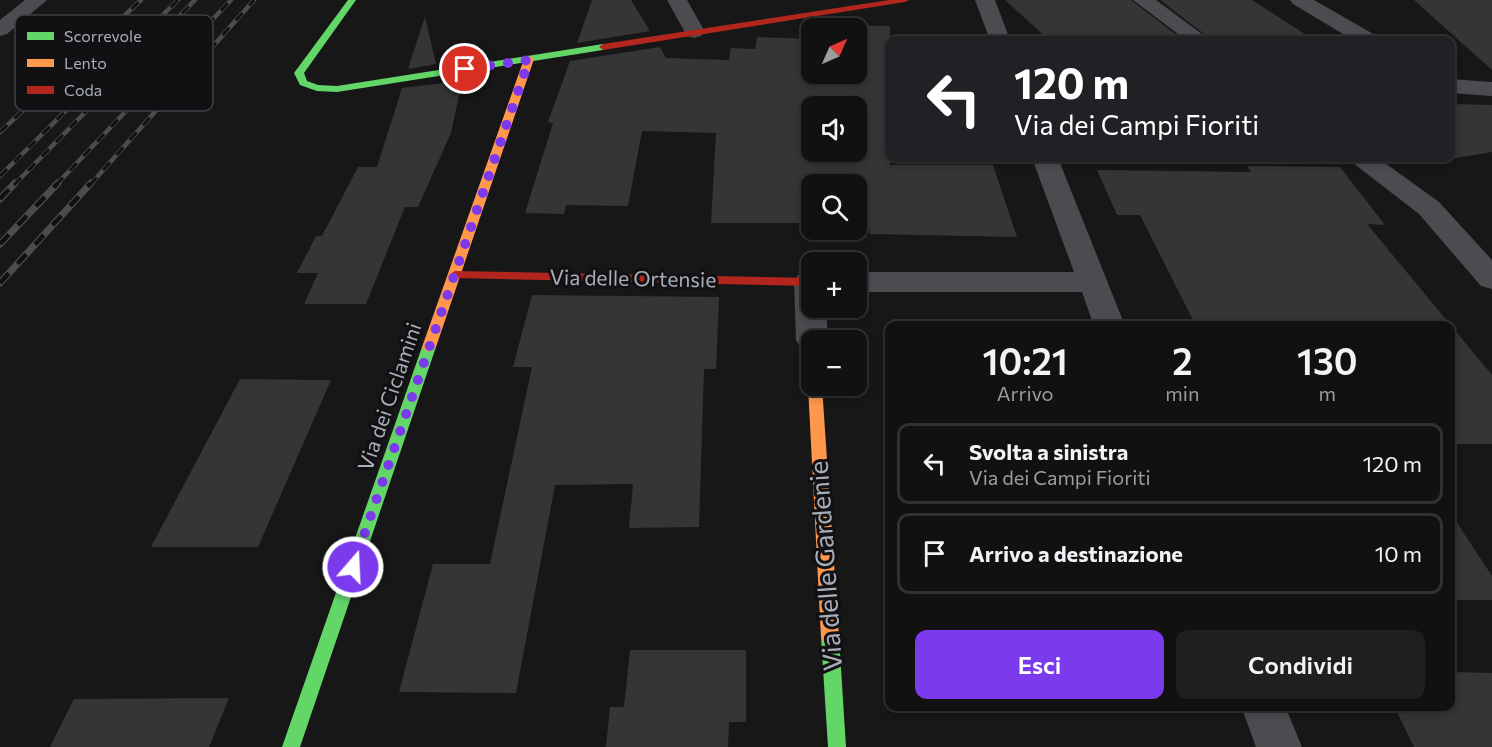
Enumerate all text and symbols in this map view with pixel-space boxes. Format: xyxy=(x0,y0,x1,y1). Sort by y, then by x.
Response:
legend xyxy=(15,15,213,111)
north arrow xyxy=(801,18,867,84)
map controls xyxy=(801,18,867,396)
text: Scorrevole xyxy=(64,26,142,45)
pin xyxy=(439,43,490,94)
icon: arrive xyxy=(448,52,481,85)
text: Lento xyxy=(64,53,107,72)
text: 120 m xyxy=(1014,56,1129,108)
icon: left xyxy=(915,60,993,138)
text: Coda xyxy=(64,80,102,99)
button: sound xyxy=(801,96,867,162)
text: Via dei Campi Fioriti xyxy=(1014,108,1259,141)
button: search xyxy=(801,174,867,240)
button: + xyxy=(801,252,867,318)
street label: Via delle Ortensie xyxy=(549,264,717,291)
street label: Via dei Ciclamini xyxy=(352,319,426,474)
button: − xyxy=(801,330,867,396)
text: 10:21 xyxy=(983,338,1068,382)
text: 2 xyxy=(1172,338,1192,382)
text: 130 xyxy=(1297,338,1357,382)
text: Arrivo xyxy=(997,381,1054,405)
text: min xyxy=(1165,381,1199,405)
text: m xyxy=(1318,381,1336,405)
text: Svolta a sinistra xyxy=(969,438,1128,465)
icon: left xyxy=(918,447,951,480)
text: 120 m xyxy=(1363,450,1422,477)
street label: Via delle Gardenie xyxy=(802,460,847,672)
text: Via dei Campi Fioriti xyxy=(969,465,1151,489)
position arrow xyxy=(321,535,385,599)
icon: arrive xyxy=(918,537,951,570)
text: Arrivo a destinazione xyxy=(969,540,1183,567)
text: 10 m xyxy=(1375,540,1422,567)
button: Esci xyxy=(915,630,1164,699)
button: Condividi xyxy=(1176,630,1425,699)

